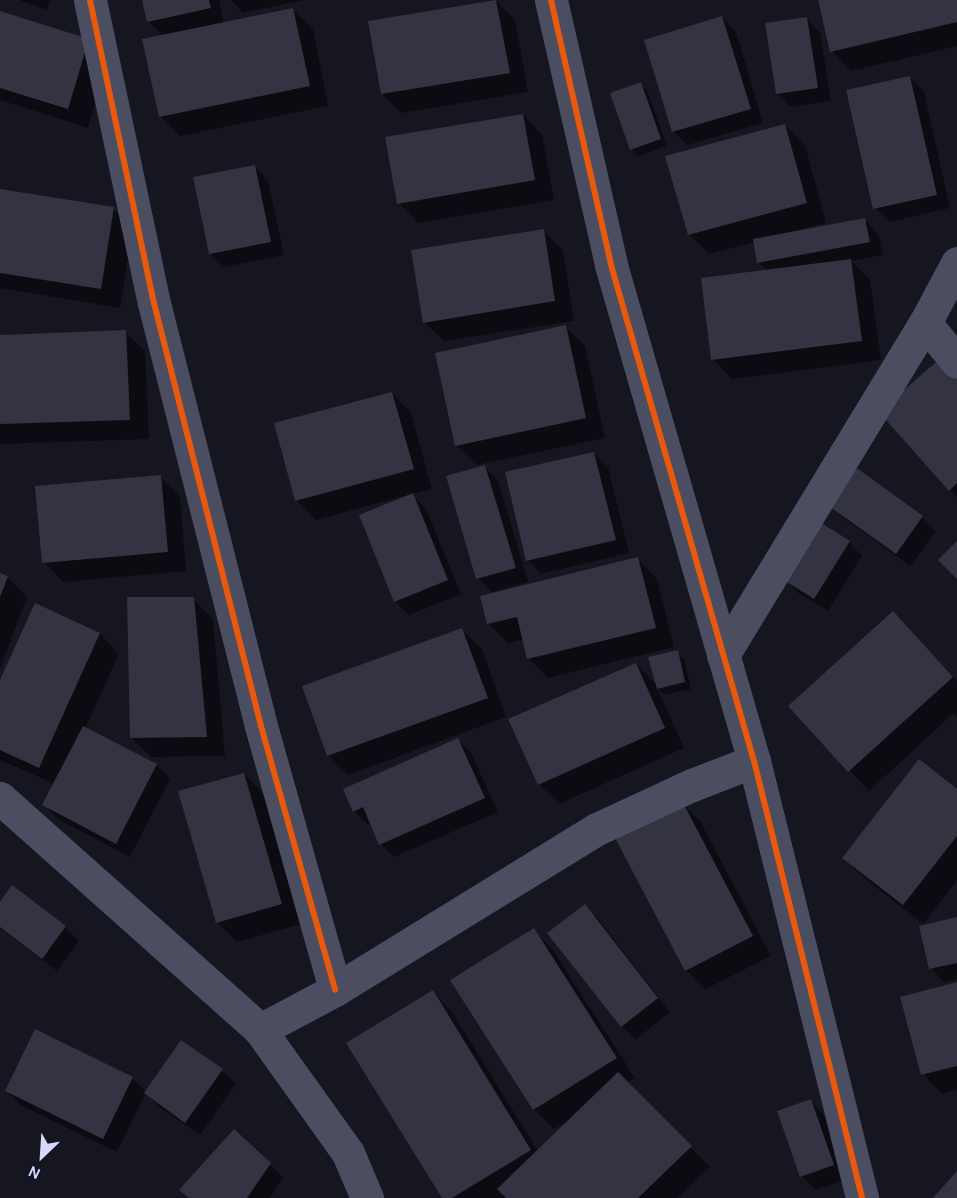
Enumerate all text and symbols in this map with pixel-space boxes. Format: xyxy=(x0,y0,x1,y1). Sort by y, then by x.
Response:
north arrow xyxy=(12,1126,72,1186)
text: N xyxy=(25,1162,43,1184)

